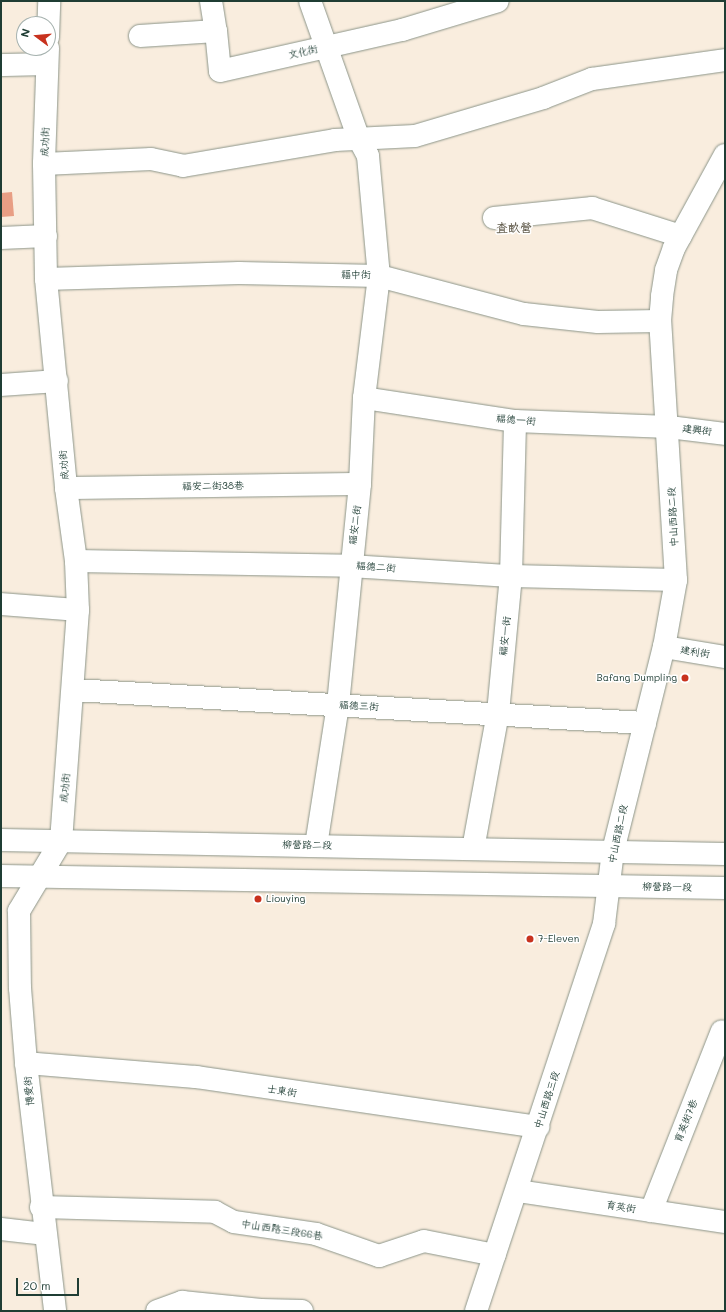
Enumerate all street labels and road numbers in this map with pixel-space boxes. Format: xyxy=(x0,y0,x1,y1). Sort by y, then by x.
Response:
street label: 文化街 xyxy=(287,43,319,61)
street label: 成功街 xyxy=(38,127,52,157)
street label: 福中街 xyxy=(341,269,371,281)
street label: 福德一街 xyxy=(496,412,536,428)
street label: 建興街 xyxy=(681,422,713,438)
street label: 成功街 xyxy=(57,450,71,480)
street label: 福安二街38巷 xyxy=(182,479,244,493)
street label: 中山西路二段 xyxy=(665,487,681,547)
street label: 福安二街 xyxy=(347,504,363,546)
street label: 福德二街 xyxy=(356,560,396,574)
street label: 福安一街 xyxy=(497,615,513,657)
street label: 建利街 xyxy=(679,644,711,660)
street label: 福德三街 xyxy=(339,699,379,713)
street label: 成功街 xyxy=(58,773,72,803)
street label: 中山西路二段 xyxy=(606,803,630,865)
street label: 柳營路二段 xyxy=(282,839,332,851)
street label: 柳營路一段 xyxy=(642,881,692,893)
street label: 中山西路三段 xyxy=(532,1070,562,1130)
street label: 博愛街 xyxy=(21,1075,37,1107)
street label: 士東街 xyxy=(266,1083,298,1099)
street label: 育英街7巷 xyxy=(672,1098,700,1144)
street label: 育英街 xyxy=(605,1199,637,1215)
street label: 中山西路三段66巷 xyxy=(241,1218,323,1242)

